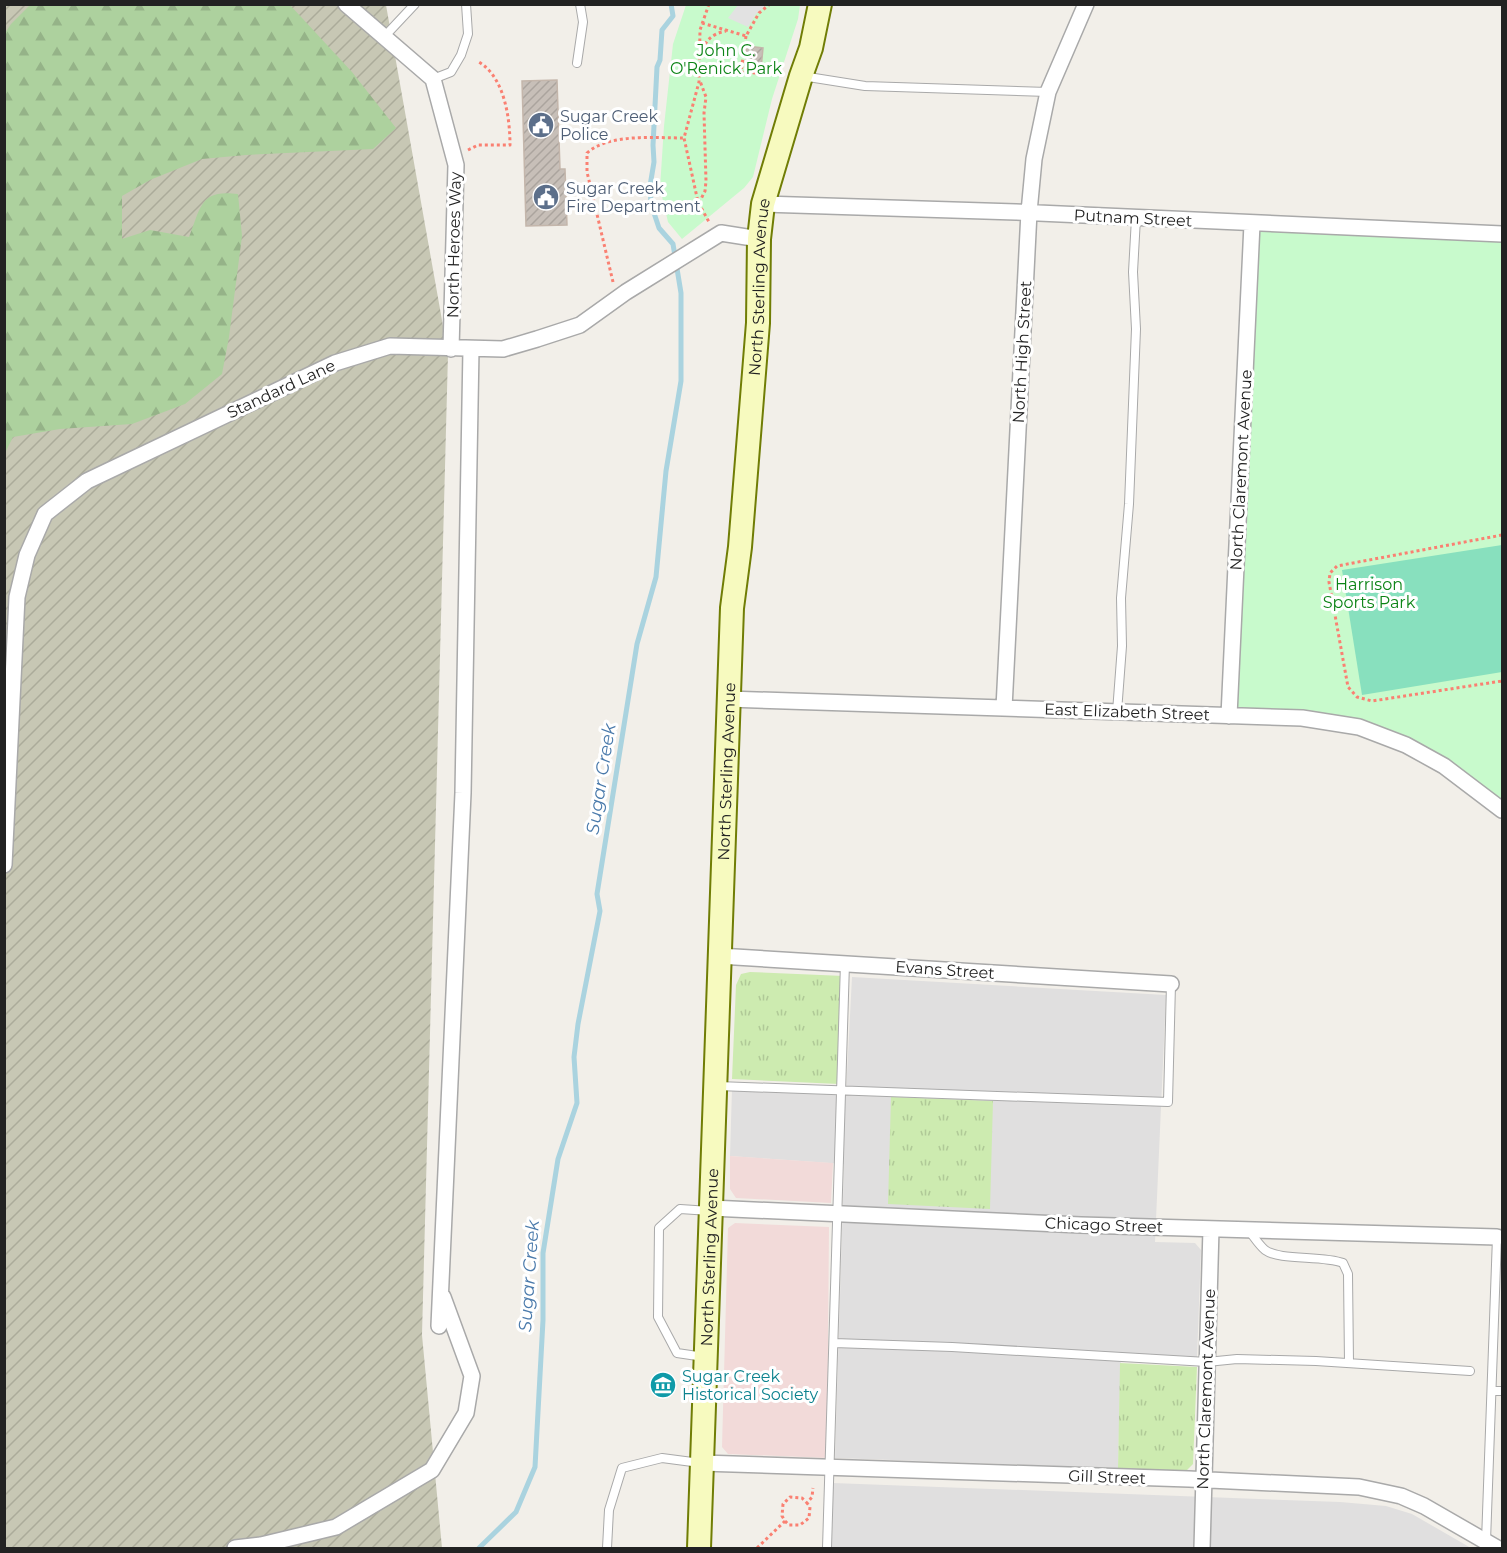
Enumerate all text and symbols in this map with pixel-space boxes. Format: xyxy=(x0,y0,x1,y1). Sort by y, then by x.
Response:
park label: John C. O'Renick Park xyxy=(670,41,782,78)
place label: Sugar Creek Police xyxy=(560,107,658,144)
public building icon: Sugar Creek Police xyxy=(526,110,556,140)
street label: North Heroes Way xyxy=(443,171,465,318)
place label: Sugar Creek Fire Department xyxy=(566,179,701,216)
public building icon: Sugar Creek Fire Department xyxy=(531,182,561,212)
street label: North Sterling Avenue xyxy=(744,195,774,377)
street label: Putnam Street xyxy=(1073,205,1193,231)
street label: North High Street xyxy=(1009,280,1035,424)
street label: Standard Lane xyxy=(224,356,338,422)
street label: North Claremont Avenue xyxy=(1226,369,1256,571)
park label: Harrison Sports Park xyxy=(1323,575,1416,612)
street label: North Sterling Avenue xyxy=(714,682,739,861)
street label: East Elizabeth Street xyxy=(1044,700,1211,724)
water label: Sugar Creek xyxy=(581,721,621,836)
street label: Evans Street xyxy=(895,957,996,983)
street label: North Sterling Avenue xyxy=(697,1168,722,1347)
street label: Chicago Street xyxy=(1044,1213,1164,1237)
water label: Sugar Creek xyxy=(514,1218,544,1333)
street label: North Claremont Avenue xyxy=(1193,1288,1219,1490)
place label: Sugar Creek Historical Society xyxy=(682,1367,819,1404)
museum icon: Sugar Creek Historical Society xyxy=(648,1370,678,1400)
street label: Gill Street xyxy=(1068,1466,1147,1488)

